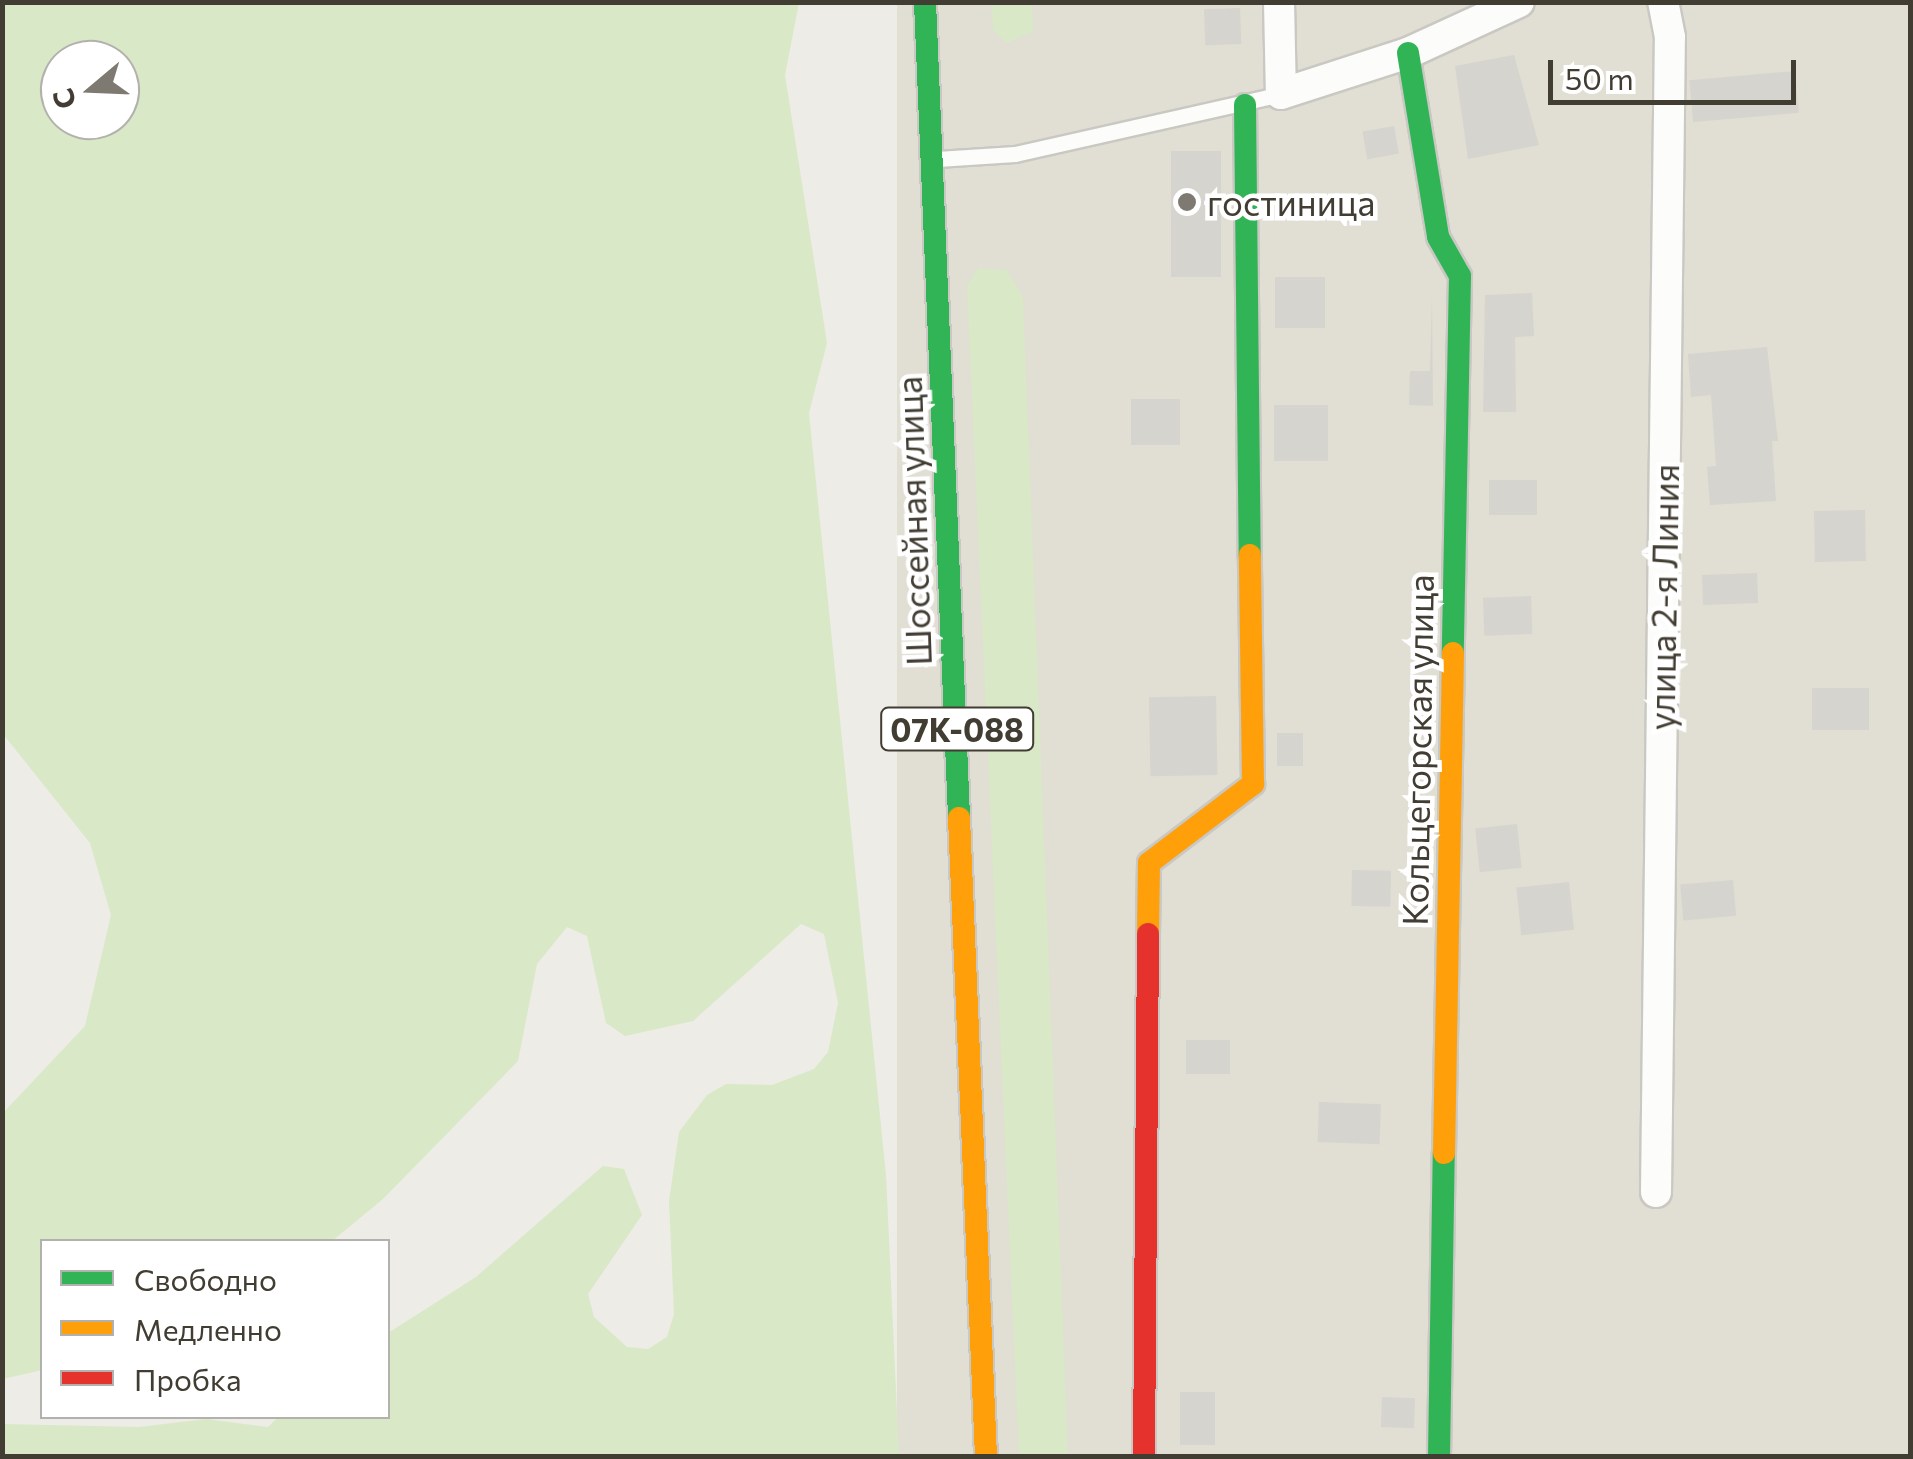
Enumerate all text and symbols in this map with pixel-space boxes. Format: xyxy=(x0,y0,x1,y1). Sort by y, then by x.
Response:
north arrow xyxy=(40,40,140,140)
scale bar xyxy=(1553,40,1800,102)
text: 50 m xyxy=(1565,59,1634,96)
text: С xyxy=(44,85,83,114)
place label: гостиница xyxy=(1207,181,1375,223)
marker: гостиница xyxy=(1176,191,1198,213)
street label: Шоссейная улица xyxy=(887,376,939,666)
street label: улица 2-я Линия xyxy=(1640,463,1686,731)
street label: Кольцегорская улица xyxy=(1393,574,1441,926)
road number: 07К-088 xyxy=(880,702,1034,756)
legend xyxy=(40,1239,390,1419)
text: Свободно xyxy=(134,1260,277,1297)
text: Медленно xyxy=(134,1310,282,1347)
text: Пробка xyxy=(134,1360,242,1397)

